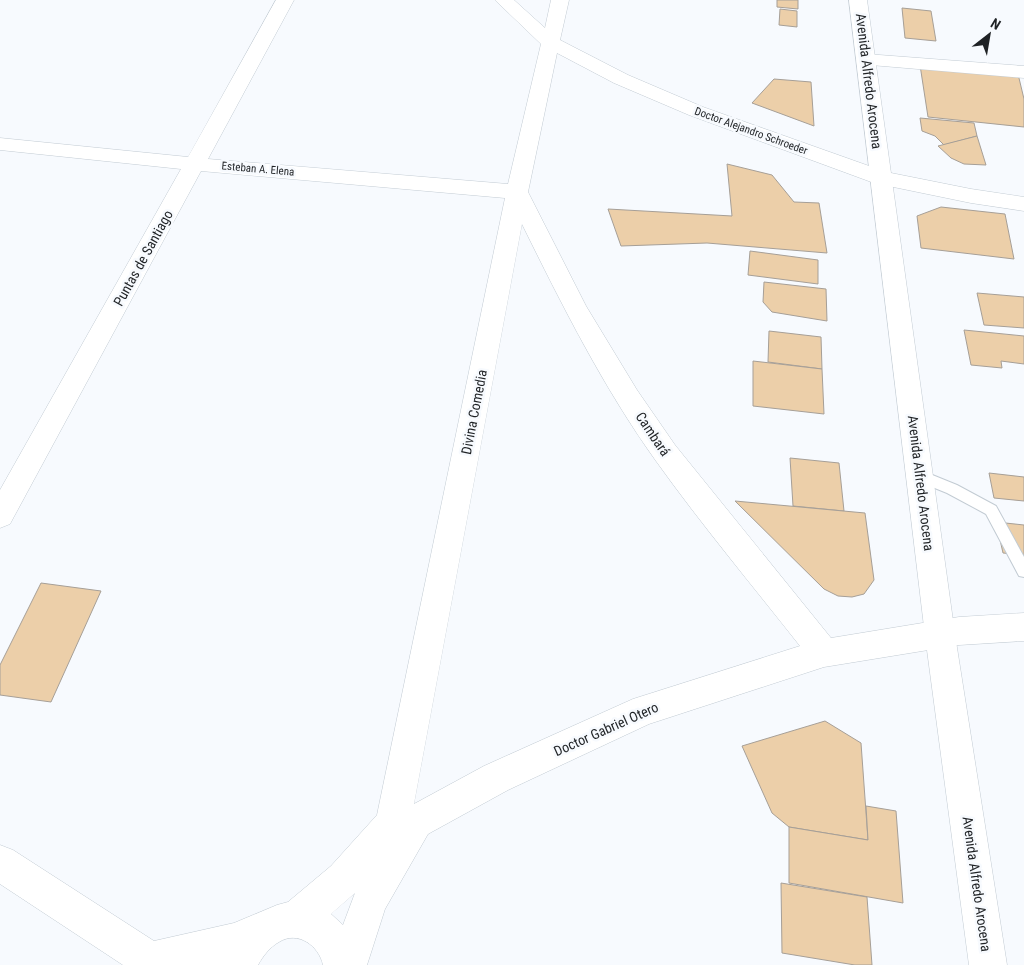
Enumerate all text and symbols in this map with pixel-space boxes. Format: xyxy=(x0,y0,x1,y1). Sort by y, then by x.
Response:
north arrow xyxy=(964,10,1014,60)
street label: Avenida Alfredo Arocena xyxy=(853,12,885,150)
text: N xyxy=(988,15,1003,33)
street label: Doctor Alejandro Schroeder xyxy=(693,104,810,158)
street label: Esteban A. Elena xyxy=(221,159,295,179)
street label: Puntas de Santiago xyxy=(110,207,176,309)
street label: Divina Comedia xyxy=(458,368,490,456)
street label: Cambará xyxy=(633,409,673,459)
street label: Avenida Alfredo Arocena xyxy=(905,414,937,552)
street label: Doctor Gabriel Otero xyxy=(551,699,661,759)
street label: Avenida Alfredo Arocena xyxy=(960,815,994,953)

